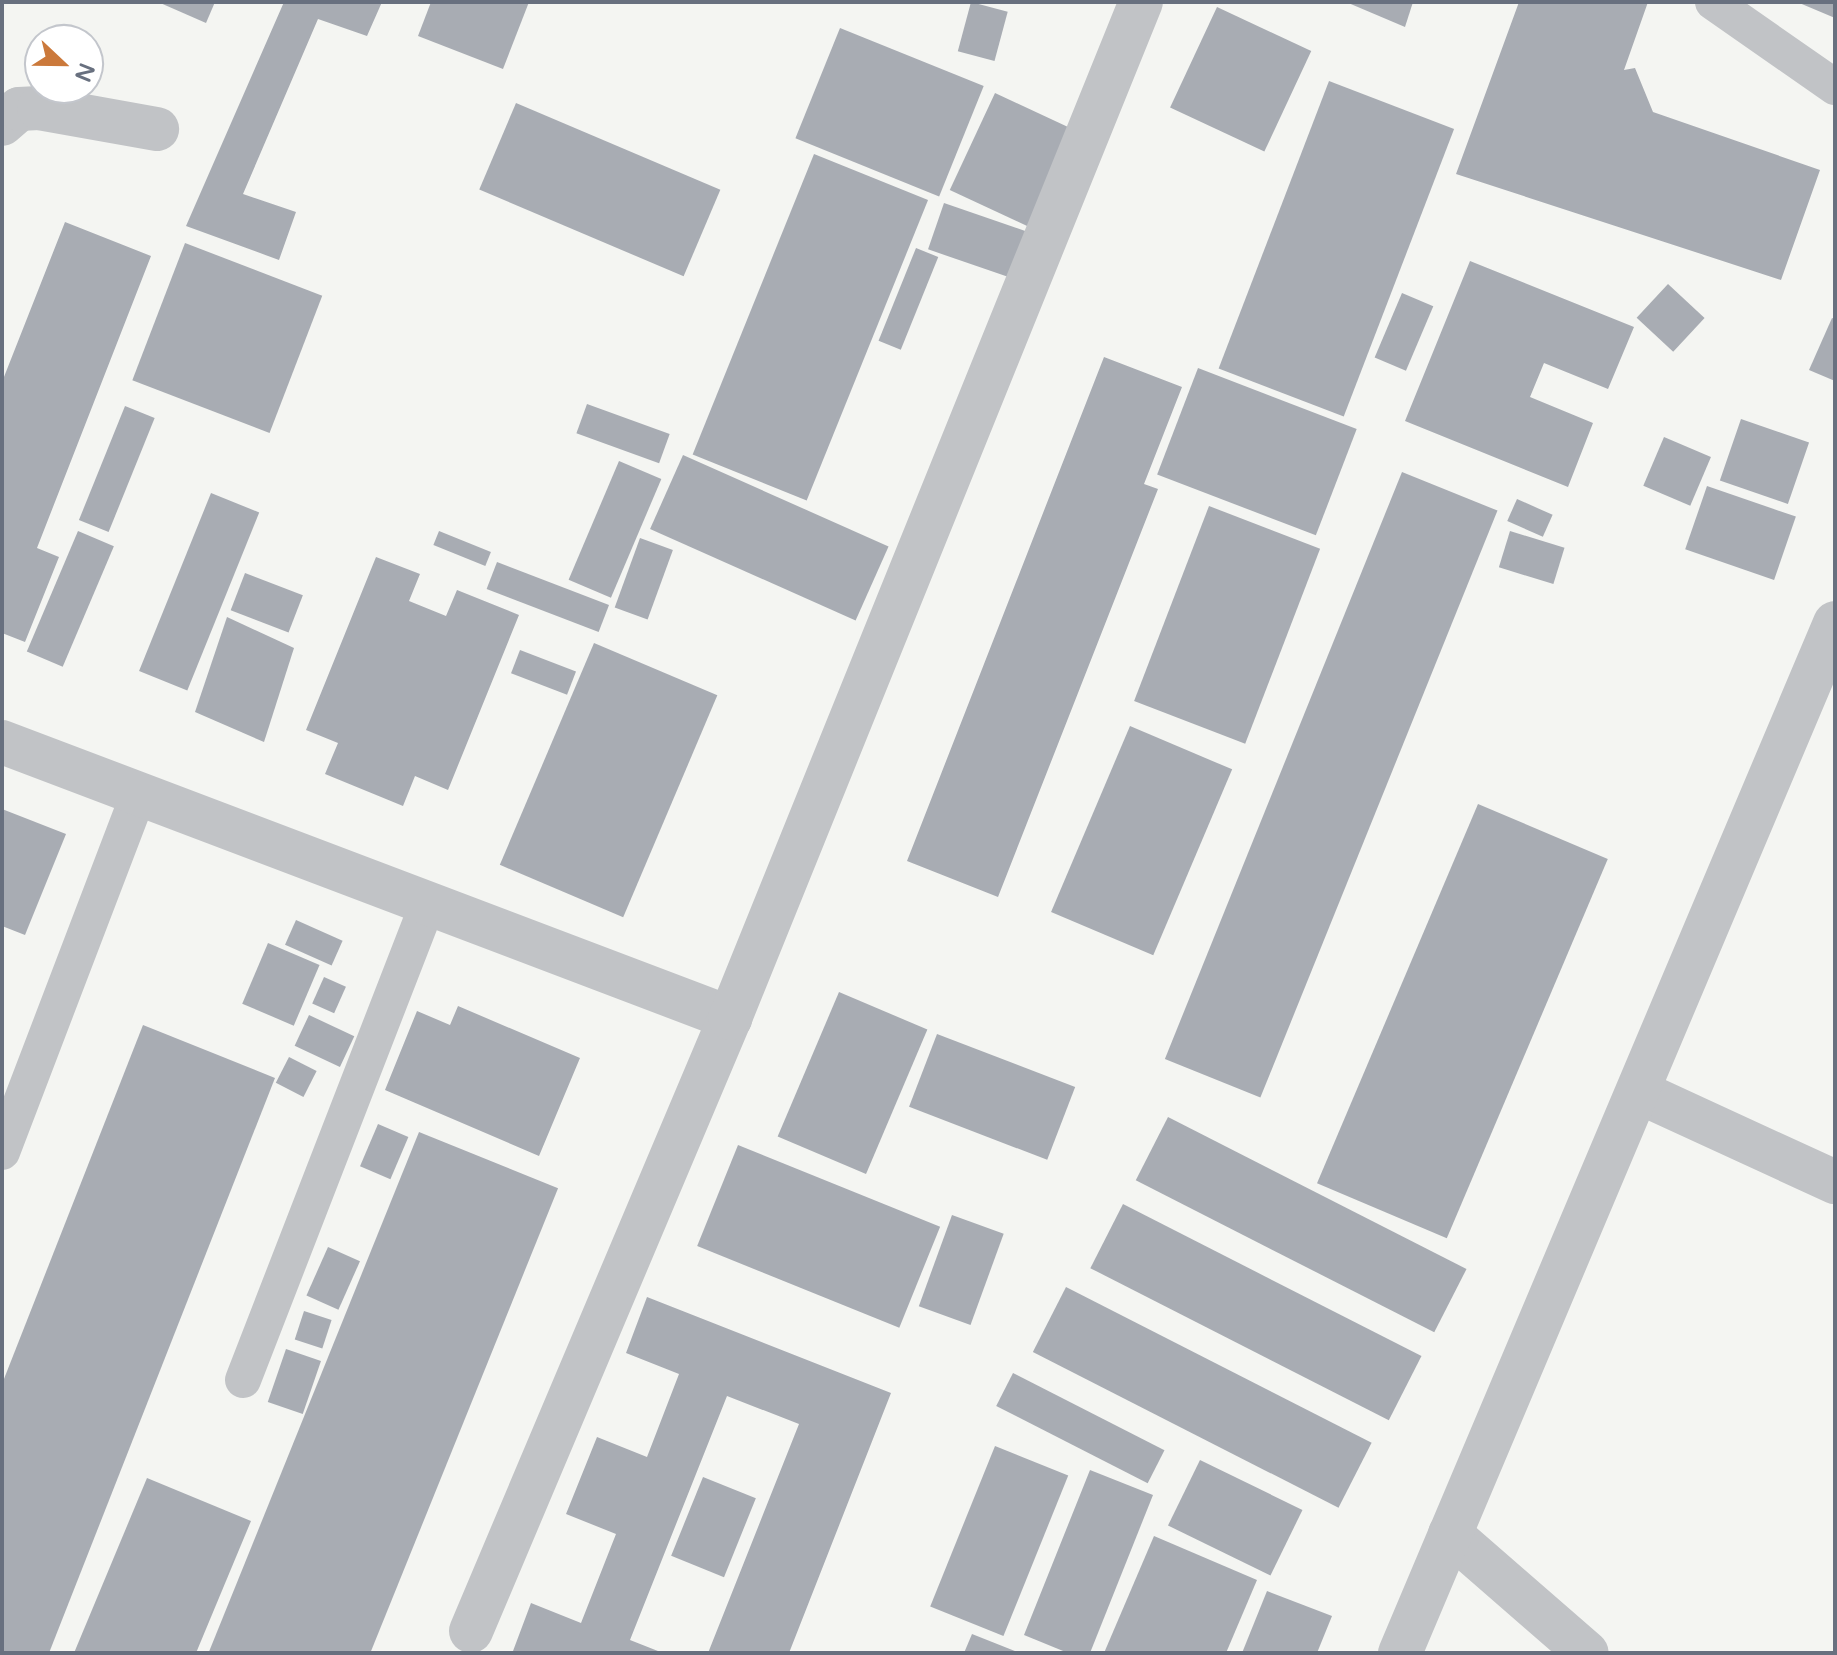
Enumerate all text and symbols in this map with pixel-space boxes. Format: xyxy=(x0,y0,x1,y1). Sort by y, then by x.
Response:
north arrow xyxy=(24,24,104,104)
text: N xyxy=(69,59,100,85)

